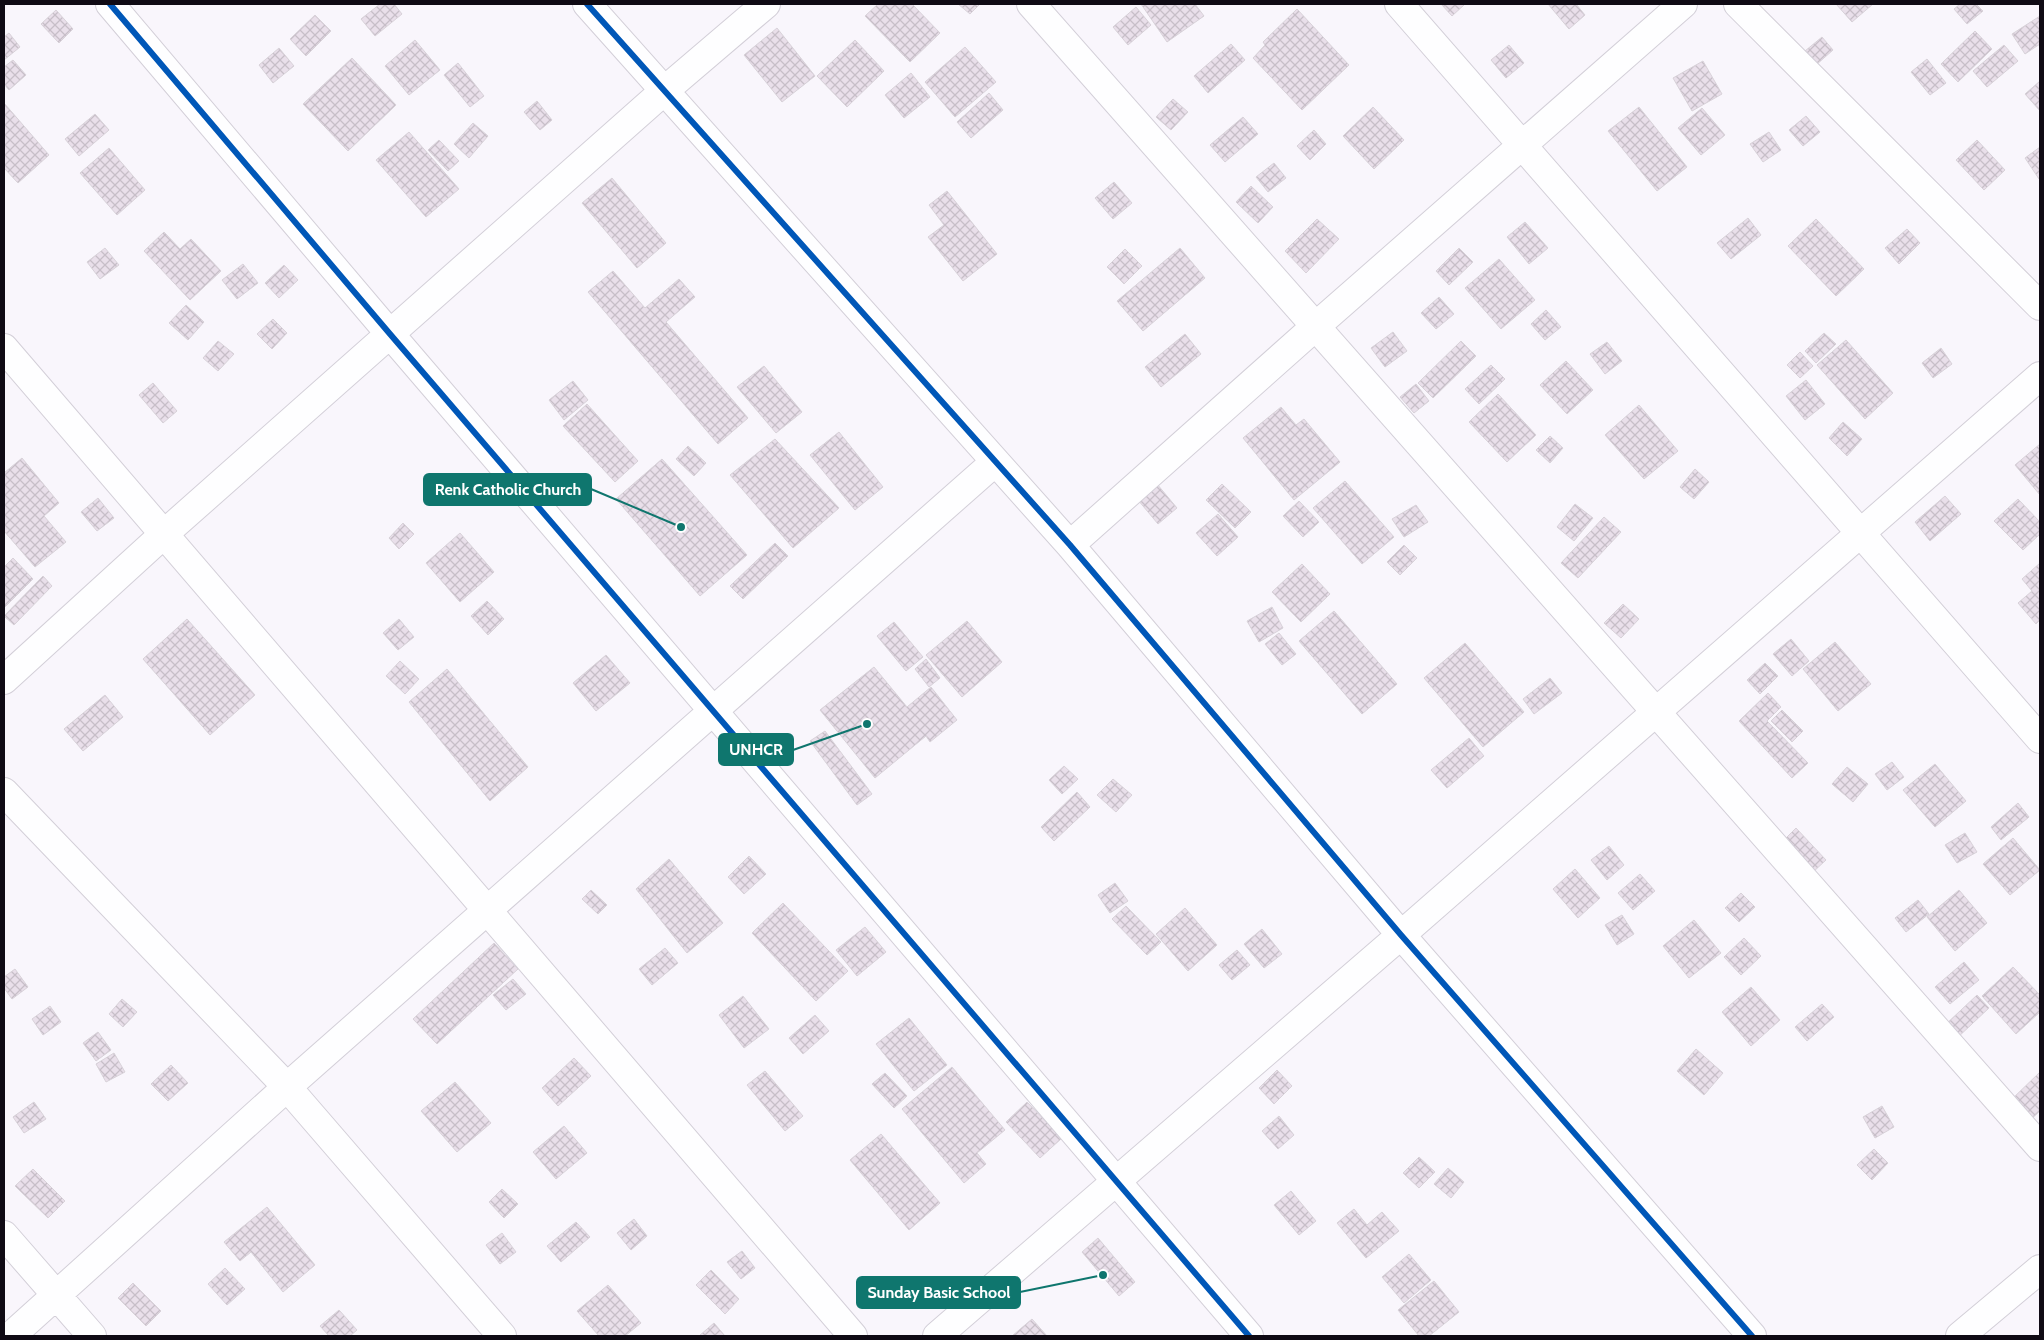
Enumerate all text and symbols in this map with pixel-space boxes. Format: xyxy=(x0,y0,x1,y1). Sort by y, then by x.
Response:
callout: Renk Catholic Church xyxy=(424,474,591,505)
text: Renk Catholic Church xyxy=(435,480,581,499)
callout: UNHCR xyxy=(719,734,793,765)
text: UNHCR xyxy=(729,740,783,759)
callout: Sunday Basic School xyxy=(857,1277,1020,1308)
text: Sunday Basic School xyxy=(867,1283,1011,1302)

